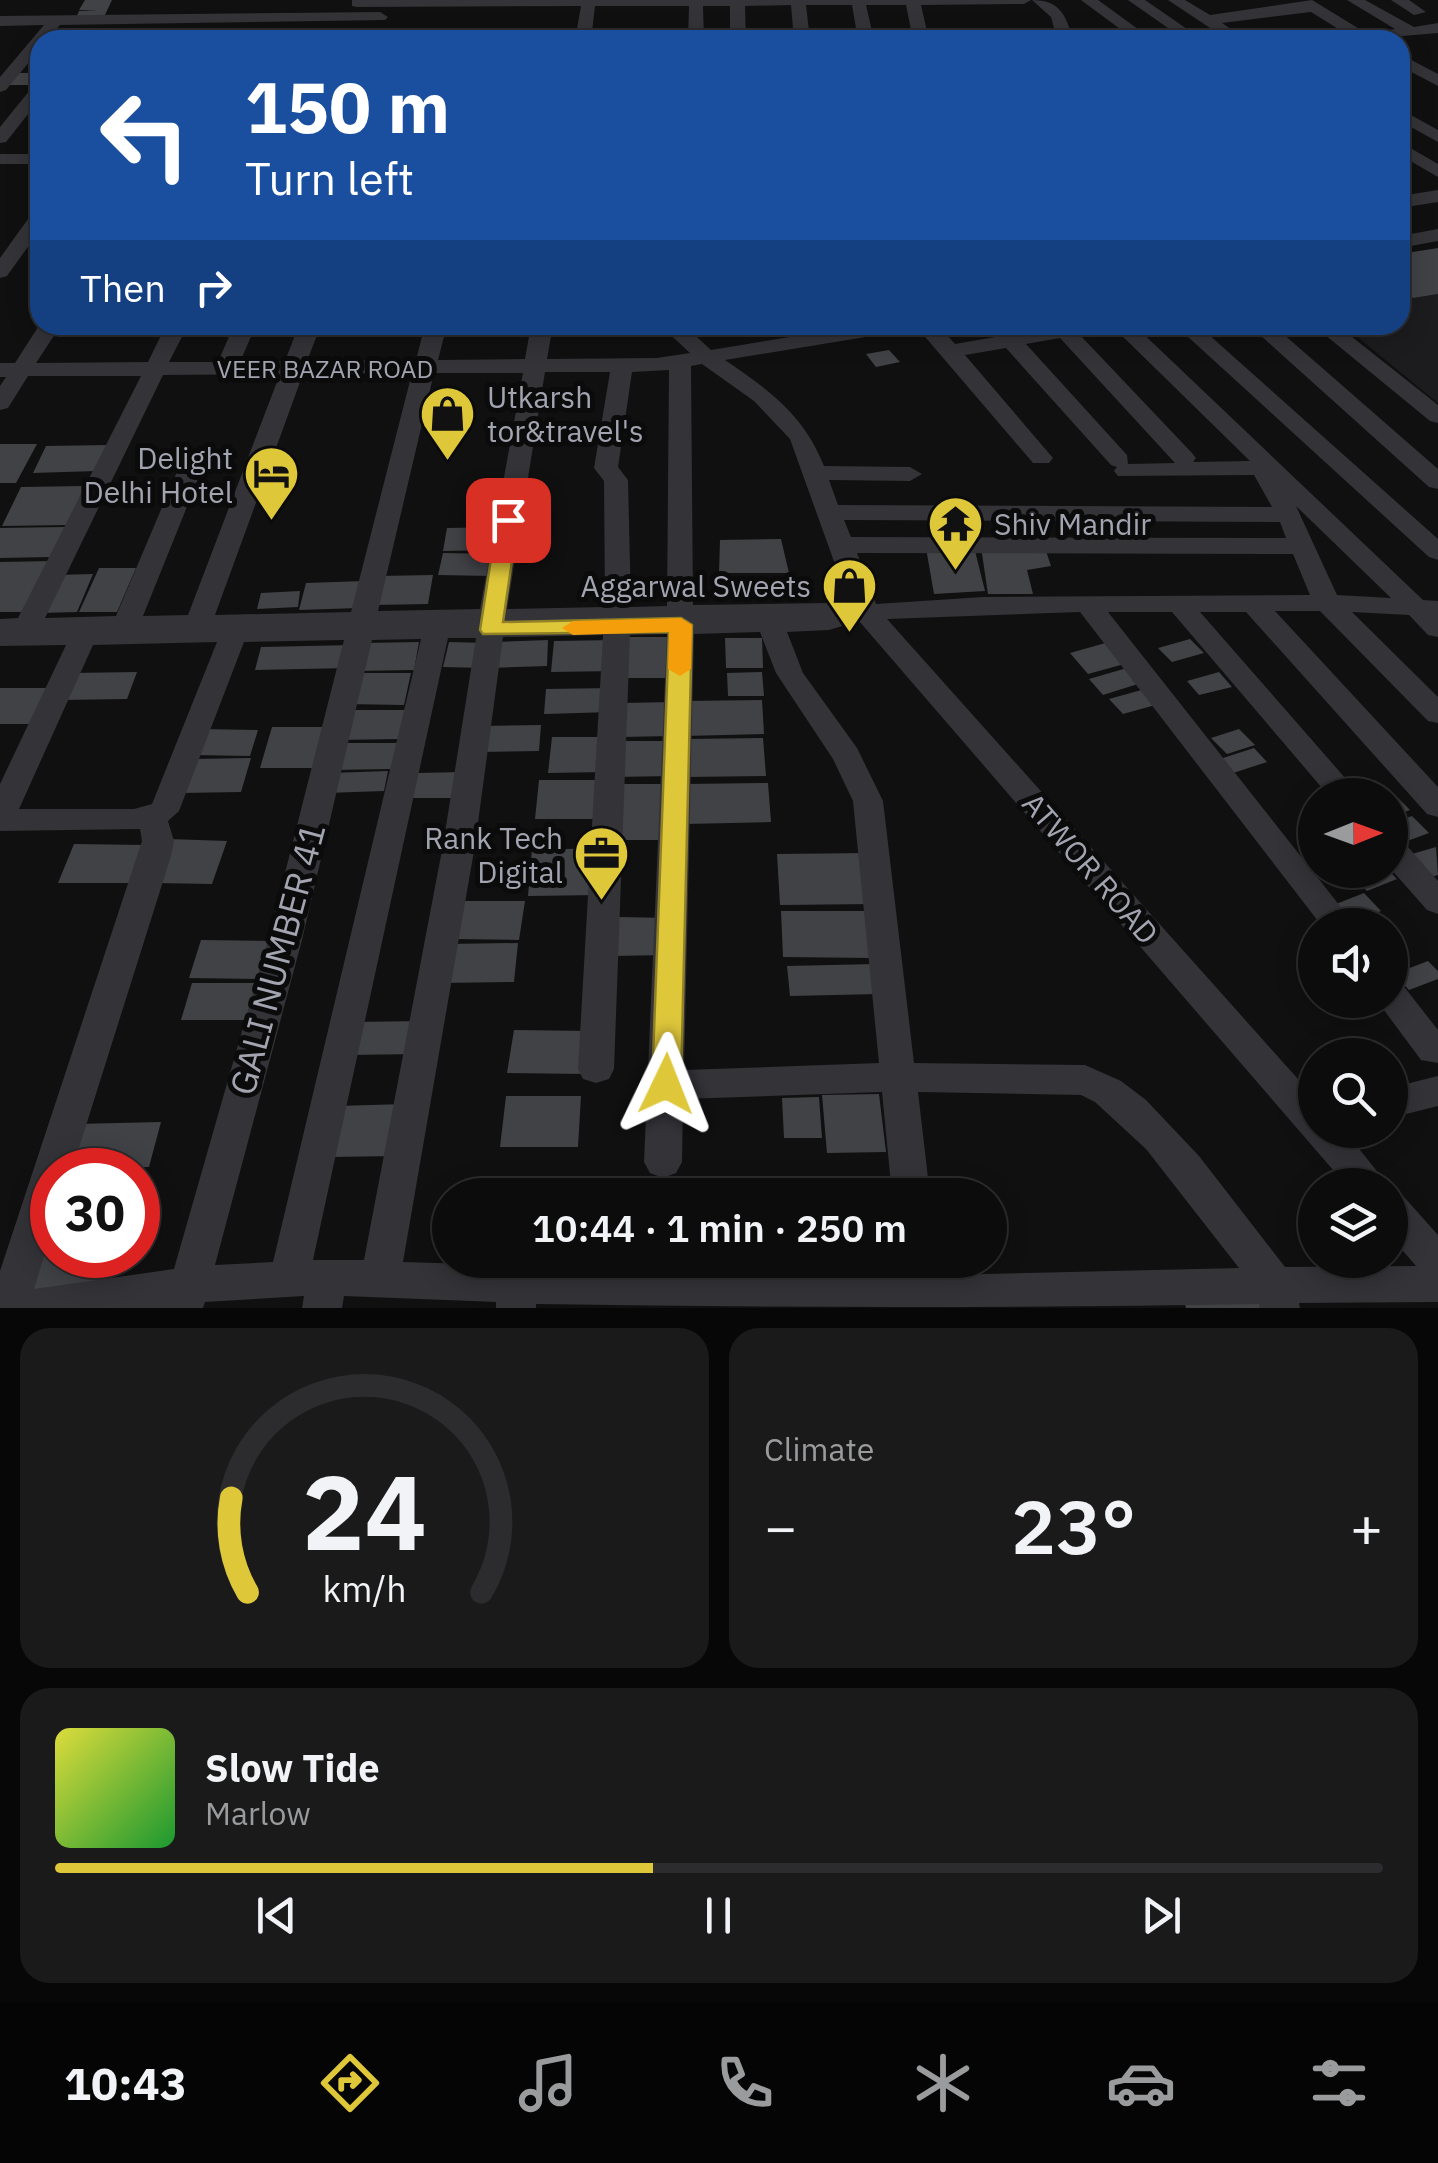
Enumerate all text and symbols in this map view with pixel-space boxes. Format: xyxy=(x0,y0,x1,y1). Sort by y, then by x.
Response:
text: 150 m xyxy=(245,61,450,152)
icon: left xyxy=(80,70,210,200)
text: Turn left xyxy=(245,149,414,207)
icon: right xyxy=(186,260,241,315)
text: Then xyxy=(80,263,166,312)
street label: VEER BAZAR ROAD xyxy=(217,352,433,385)
place label: Utkarsh tor&travel's xyxy=(487,377,644,450)
shop icon: Utkarsh tor&travel's xyxy=(418,383,478,462)
place label: Delight Delhi Hotel xyxy=(84,438,233,511)
hotel icon: Delight Delhi Hotel xyxy=(242,444,302,523)
pin xyxy=(466,478,551,563)
icon: arrive xyxy=(481,493,536,548)
temple icon: Shiv Mandir xyxy=(925,493,985,572)
place label: Shiv Mandir xyxy=(994,504,1151,543)
shop icon: Aggarwal Sweets xyxy=(820,555,880,634)
place label: Aggarwal Sweets xyxy=(581,566,811,605)
north arrow xyxy=(1298,778,1408,888)
map controls xyxy=(1298,778,1408,1278)
street label: ATWOR ROAD xyxy=(1015,784,1167,952)
street label: GALI NUMBER 41 xyxy=(219,818,335,1100)
place label: Rank Tech Digital xyxy=(424,818,563,891)
office icon: Rank Tech Digital xyxy=(572,824,632,903)
button: sound xyxy=(1298,908,1408,1018)
position arrow xyxy=(614,1032,718,1136)
button: search xyxy=(1298,1038,1408,1148)
speed limit sign: 30 xyxy=(30,1148,160,1278)
button: layers xyxy=(1298,1168,1408,1278)
text: 10:44 · 1 min · 250 m xyxy=(532,1203,907,1252)
text: Climate xyxy=(764,1428,874,1470)
text: 24 xyxy=(302,1443,427,1579)
text: 23° xyxy=(1011,1477,1136,1575)
text: − xyxy=(764,1491,797,1562)
text: + xyxy=(1350,1491,1383,1562)
text: km/h xyxy=(322,1565,407,1612)
text: Slow Tide xyxy=(205,1743,380,1792)
text: Marlow xyxy=(205,1792,311,1834)
icon: previous xyxy=(249,1888,304,1943)
icon: pause xyxy=(691,1888,746,1943)
icon: next xyxy=(1134,1888,1189,1943)
icon: directions xyxy=(315,2048,385,2118)
icon: music xyxy=(513,2048,583,2118)
icon: phone xyxy=(710,2048,780,2118)
icon: climate xyxy=(908,2048,978,2118)
icon: car xyxy=(1106,2048,1176,2118)
icon: filters xyxy=(1304,2048,1374,2118)
text: 10:43 xyxy=(64,2054,187,2112)

